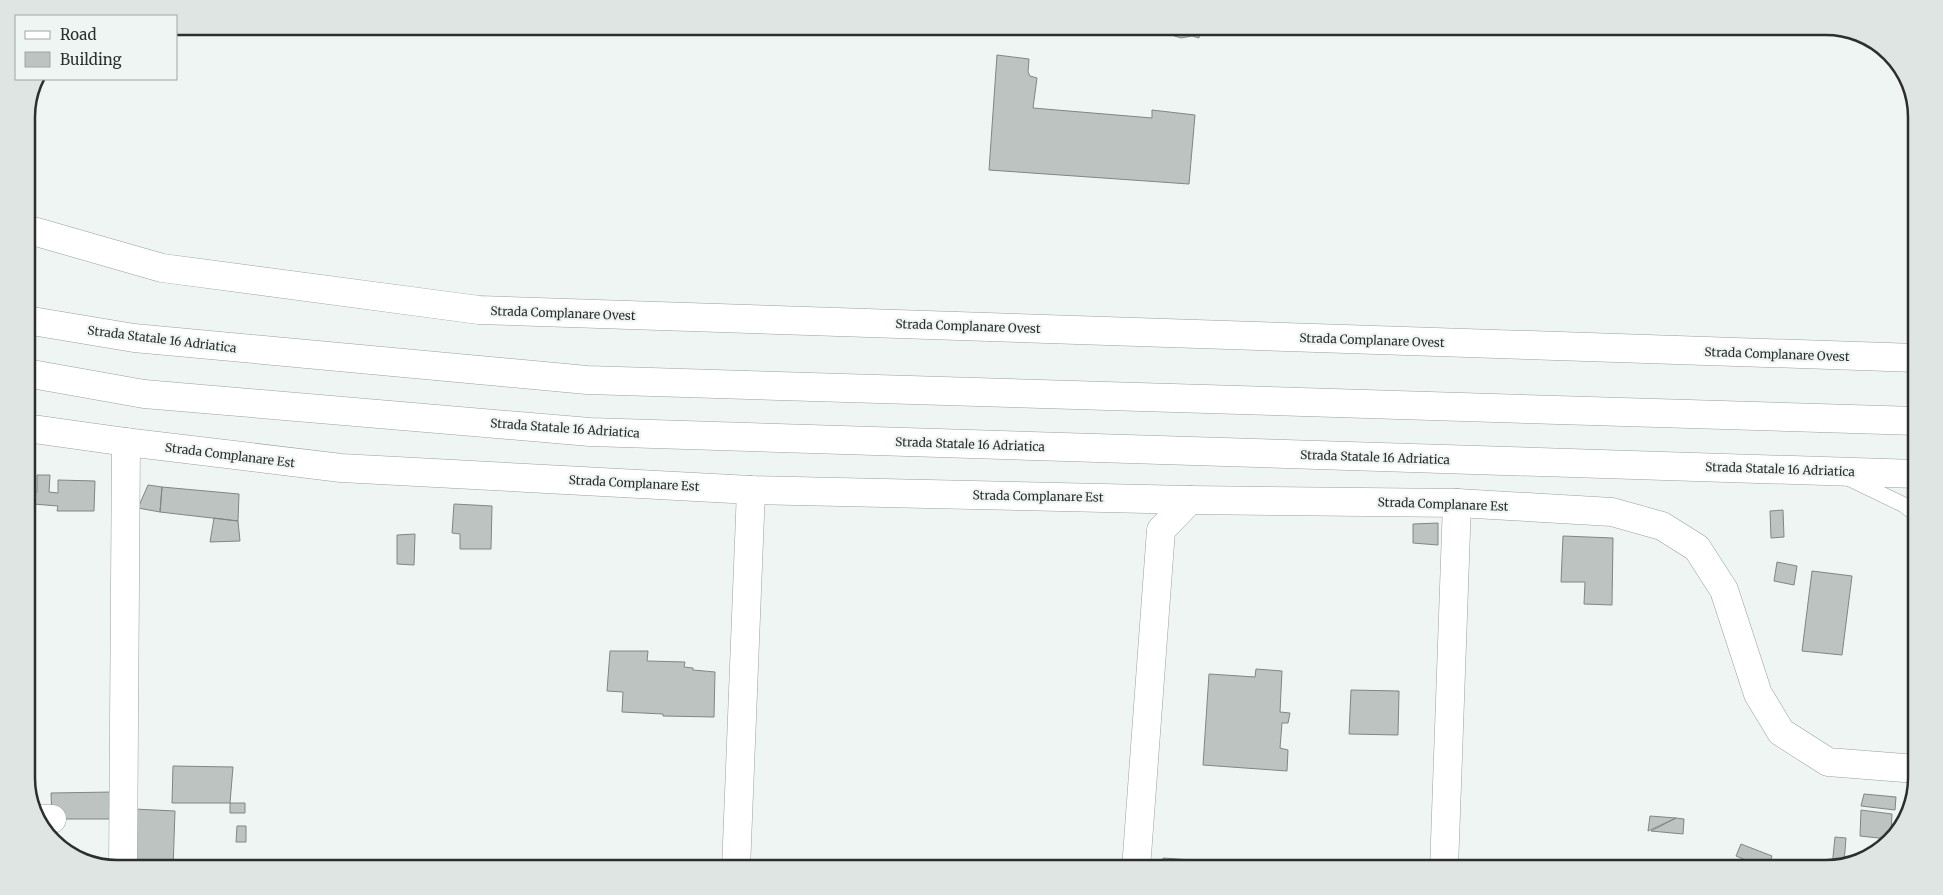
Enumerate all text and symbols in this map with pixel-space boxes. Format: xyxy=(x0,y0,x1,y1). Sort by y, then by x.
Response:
legend xyxy=(15,15,178,80)
text: Road xyxy=(60,25,96,44)
text: Building xyxy=(60,50,122,69)
street label: Strada Complanare Ovest xyxy=(490,303,636,323)
street label: Strada Complanare Ovest xyxy=(895,316,1041,336)
street label: Strada Statale 16 Adriatica xyxy=(87,322,238,356)
street label: Strada Complanare Ovest xyxy=(1299,330,1445,350)
street label: Strada Complanare Ovest xyxy=(1704,344,1850,364)
street label: Strada Statale 16 Adriatica xyxy=(490,415,641,441)
street label: Strada Statale 16 Adriatica xyxy=(895,434,1046,454)
street label: Strada Complanare Est xyxy=(164,440,296,470)
street label: Strada Statale 16 Adriatica xyxy=(1300,447,1451,467)
street label: Strada Statale 16 Adriatica xyxy=(1705,459,1856,479)
street label: Strada Complanare Est xyxy=(568,472,700,494)
street label: Strada Complanare Est xyxy=(972,487,1104,505)
street label: Strada Complanare Est xyxy=(1377,494,1509,514)

